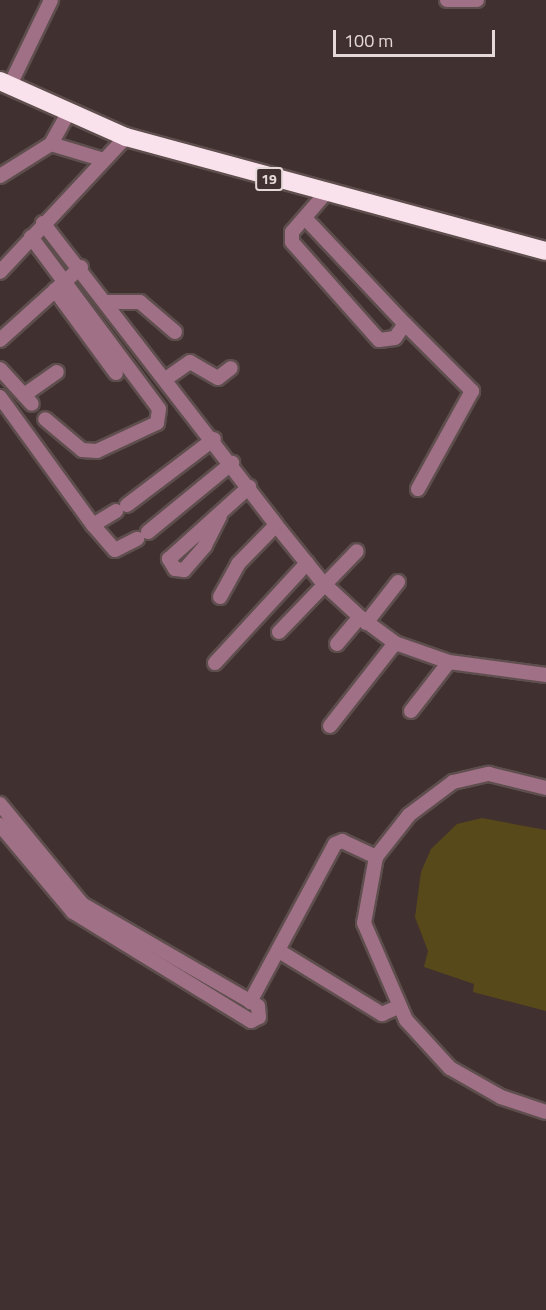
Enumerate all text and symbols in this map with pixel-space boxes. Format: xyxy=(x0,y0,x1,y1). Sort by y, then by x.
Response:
scale bar xyxy=(336,18,498,56)
text: 100 m xyxy=(344,27,393,54)
road number: 19 xyxy=(254,168,284,190)

